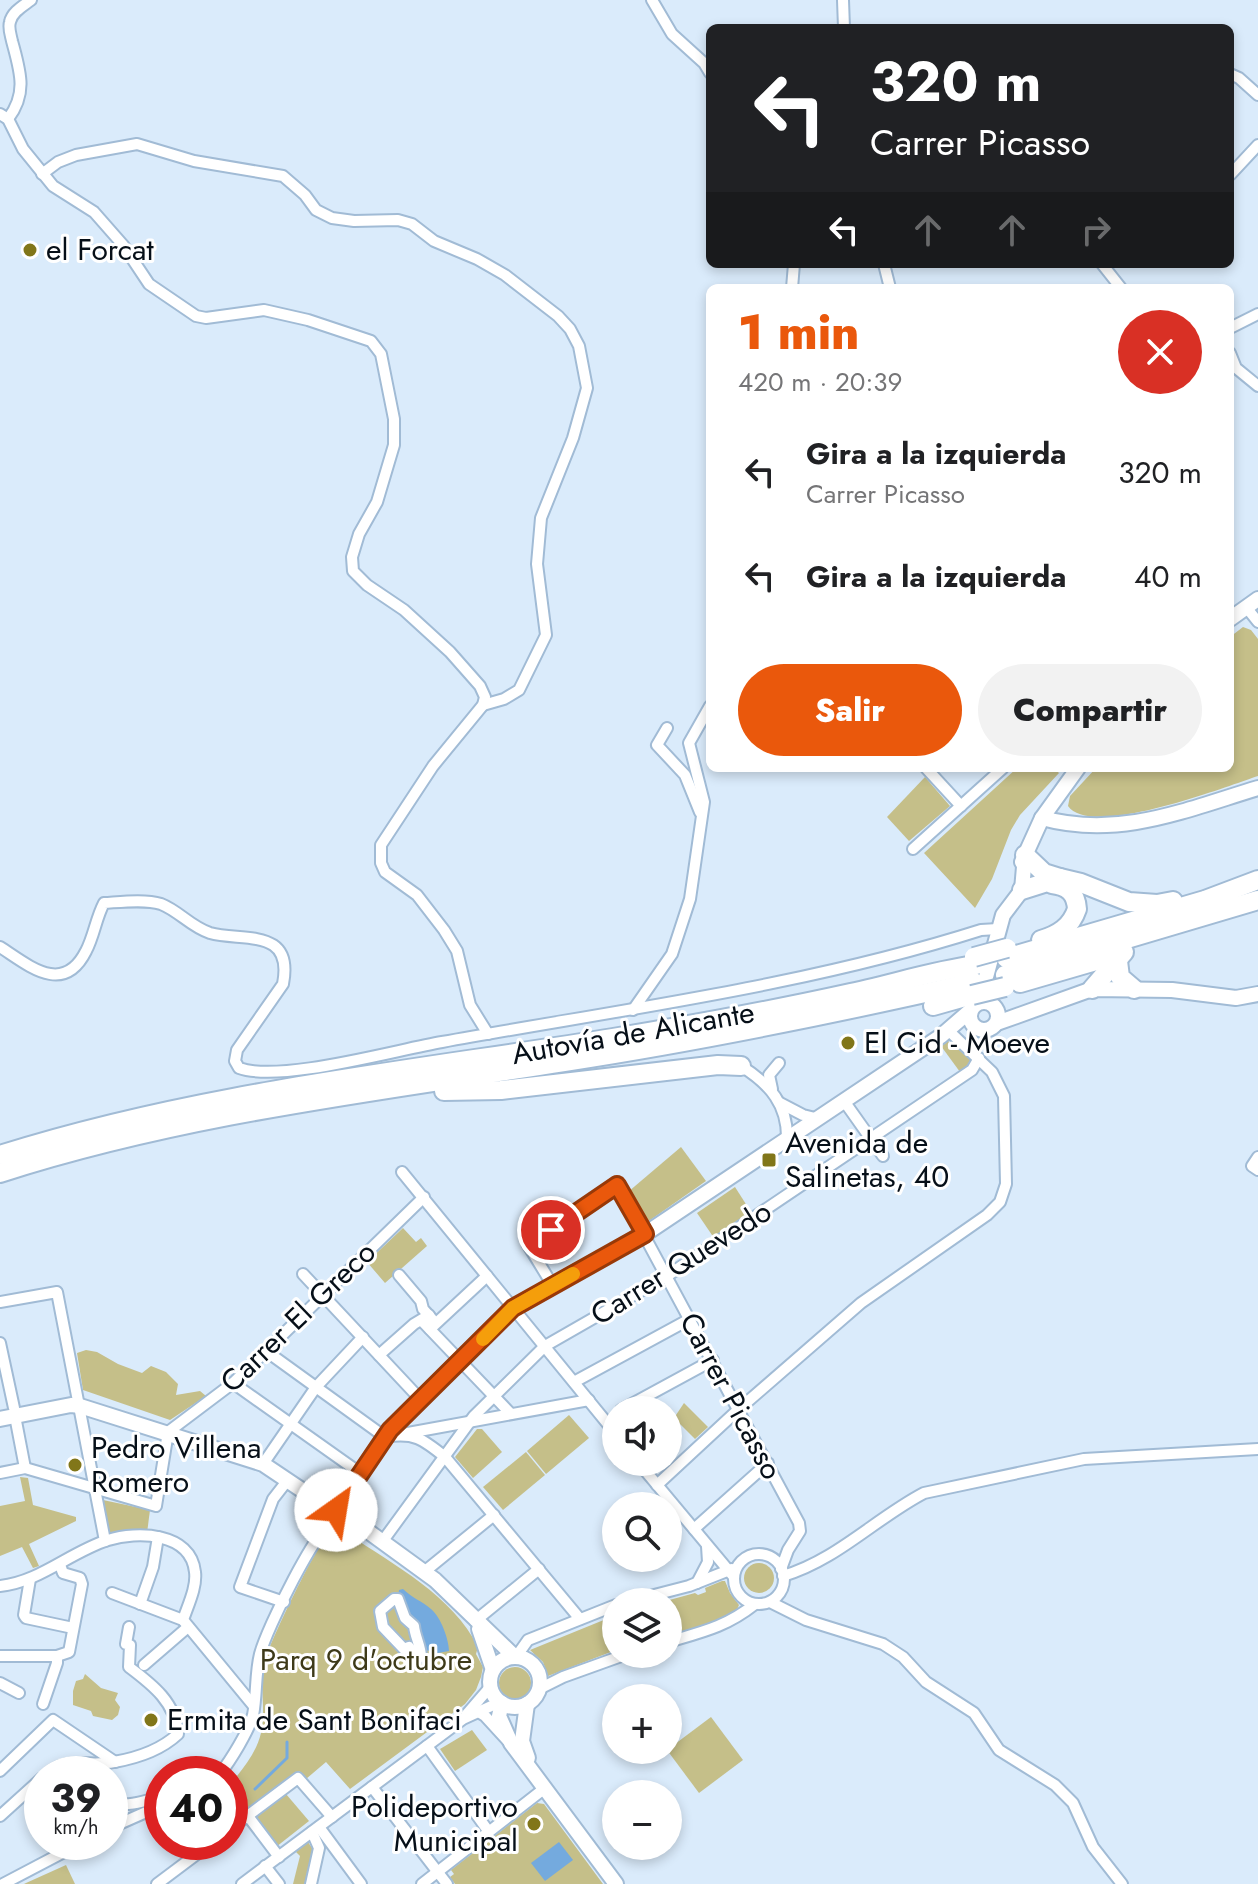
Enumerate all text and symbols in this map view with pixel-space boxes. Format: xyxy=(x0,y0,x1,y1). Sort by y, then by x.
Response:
text: 320 m xyxy=(870,41,1041,122)
icon: left xyxy=(738,56,842,160)
text: Carrer Picasso xyxy=(870,116,1090,168)
icon: left xyxy=(822,208,866,252)
icon: ahead xyxy=(906,208,950,252)
icon: ahead xyxy=(990,208,1034,252)
icon: right xyxy=(1074,208,1118,252)
place label: el Forcat xyxy=(46,228,154,271)
marker: el Forcat xyxy=(21,241,39,259)
text: 1 min xyxy=(738,298,859,367)
button: close xyxy=(1118,310,1202,394)
text: 420 m · 20:39 xyxy=(738,363,902,401)
text: Gira a la izquierda xyxy=(806,432,1066,475)
icon: left xyxy=(738,450,782,494)
text: 320 m xyxy=(1118,451,1202,494)
text: Carrer Picasso xyxy=(806,475,965,513)
icon: left xyxy=(738,554,782,598)
text: Gira a la izquierda xyxy=(806,555,1066,598)
text: 40 m xyxy=(1134,555,1202,598)
button: Salir xyxy=(738,664,962,756)
button: Compartir xyxy=(978,664,1202,756)
street label: Autovía de Alicante xyxy=(508,990,758,1075)
place label: El Cid - Moeve xyxy=(864,1021,1050,1064)
marker: El Cid - Moeve xyxy=(839,1034,857,1052)
place label: Avenida de Salinetas, 40 xyxy=(785,1121,949,1198)
marker: Avenida de Salinetas, 40 xyxy=(760,1151,778,1169)
street label: Carrer Quevedo xyxy=(582,1190,779,1335)
pin xyxy=(517,1196,585,1264)
icon: arrive xyxy=(529,1208,573,1252)
street label: Carrer El Greco xyxy=(210,1231,385,1402)
street label: Carrer Picasso xyxy=(669,1305,793,1487)
map controls xyxy=(602,1396,682,1860)
button: sound xyxy=(602,1396,682,1476)
place label: Pedro Villena Romero xyxy=(91,1426,261,1503)
marker: Pedro Villena Romero xyxy=(66,1456,84,1474)
position arrow xyxy=(294,1468,378,1552)
button: search xyxy=(602,1492,682,1572)
button: layers xyxy=(602,1588,682,1668)
park label: Parq 9 d'octubre xyxy=(260,1638,472,1681)
button: + xyxy=(602,1684,682,1764)
place label: Ermita de Sant Bonifaci xyxy=(167,1698,462,1741)
marker: Ermita de Sant Bonifaci xyxy=(142,1711,160,1729)
speed limit sign: 40 xyxy=(144,1756,248,1860)
text: 39 xyxy=(50,1769,102,1827)
button: − xyxy=(602,1780,682,1860)
place label: Polideportivo Municipal xyxy=(351,1785,518,1862)
text: km/h xyxy=(53,1813,99,1842)
marker: Polideportivo Municipal xyxy=(525,1815,543,1833)

